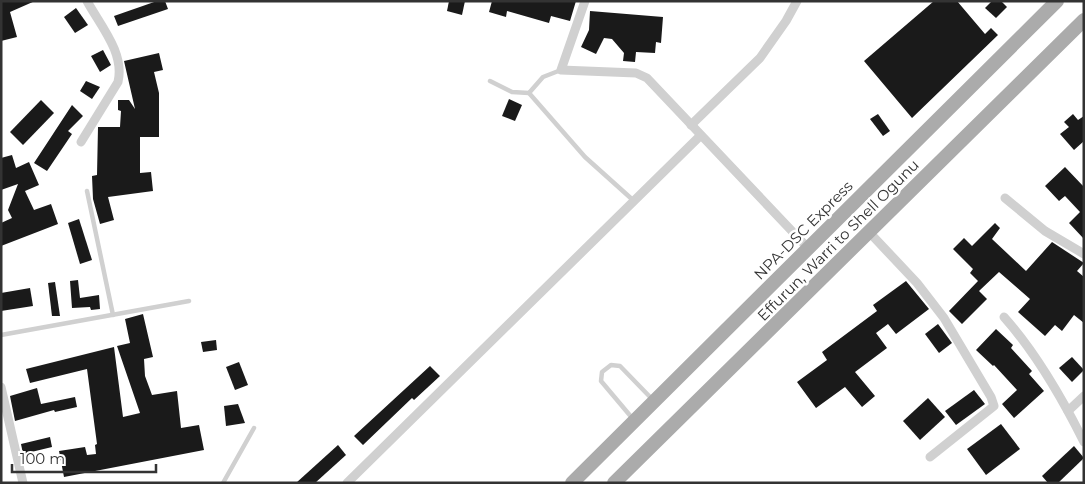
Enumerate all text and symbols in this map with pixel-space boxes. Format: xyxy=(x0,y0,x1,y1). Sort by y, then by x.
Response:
street label: Effurun, Warri to Shell Ogunu xyxy=(753,155,923,325)
street label: NPA-DSC Express xyxy=(750,177,856,283)
scale bar xyxy=(12,442,156,474)
text: 100 m xyxy=(20,449,65,468)

